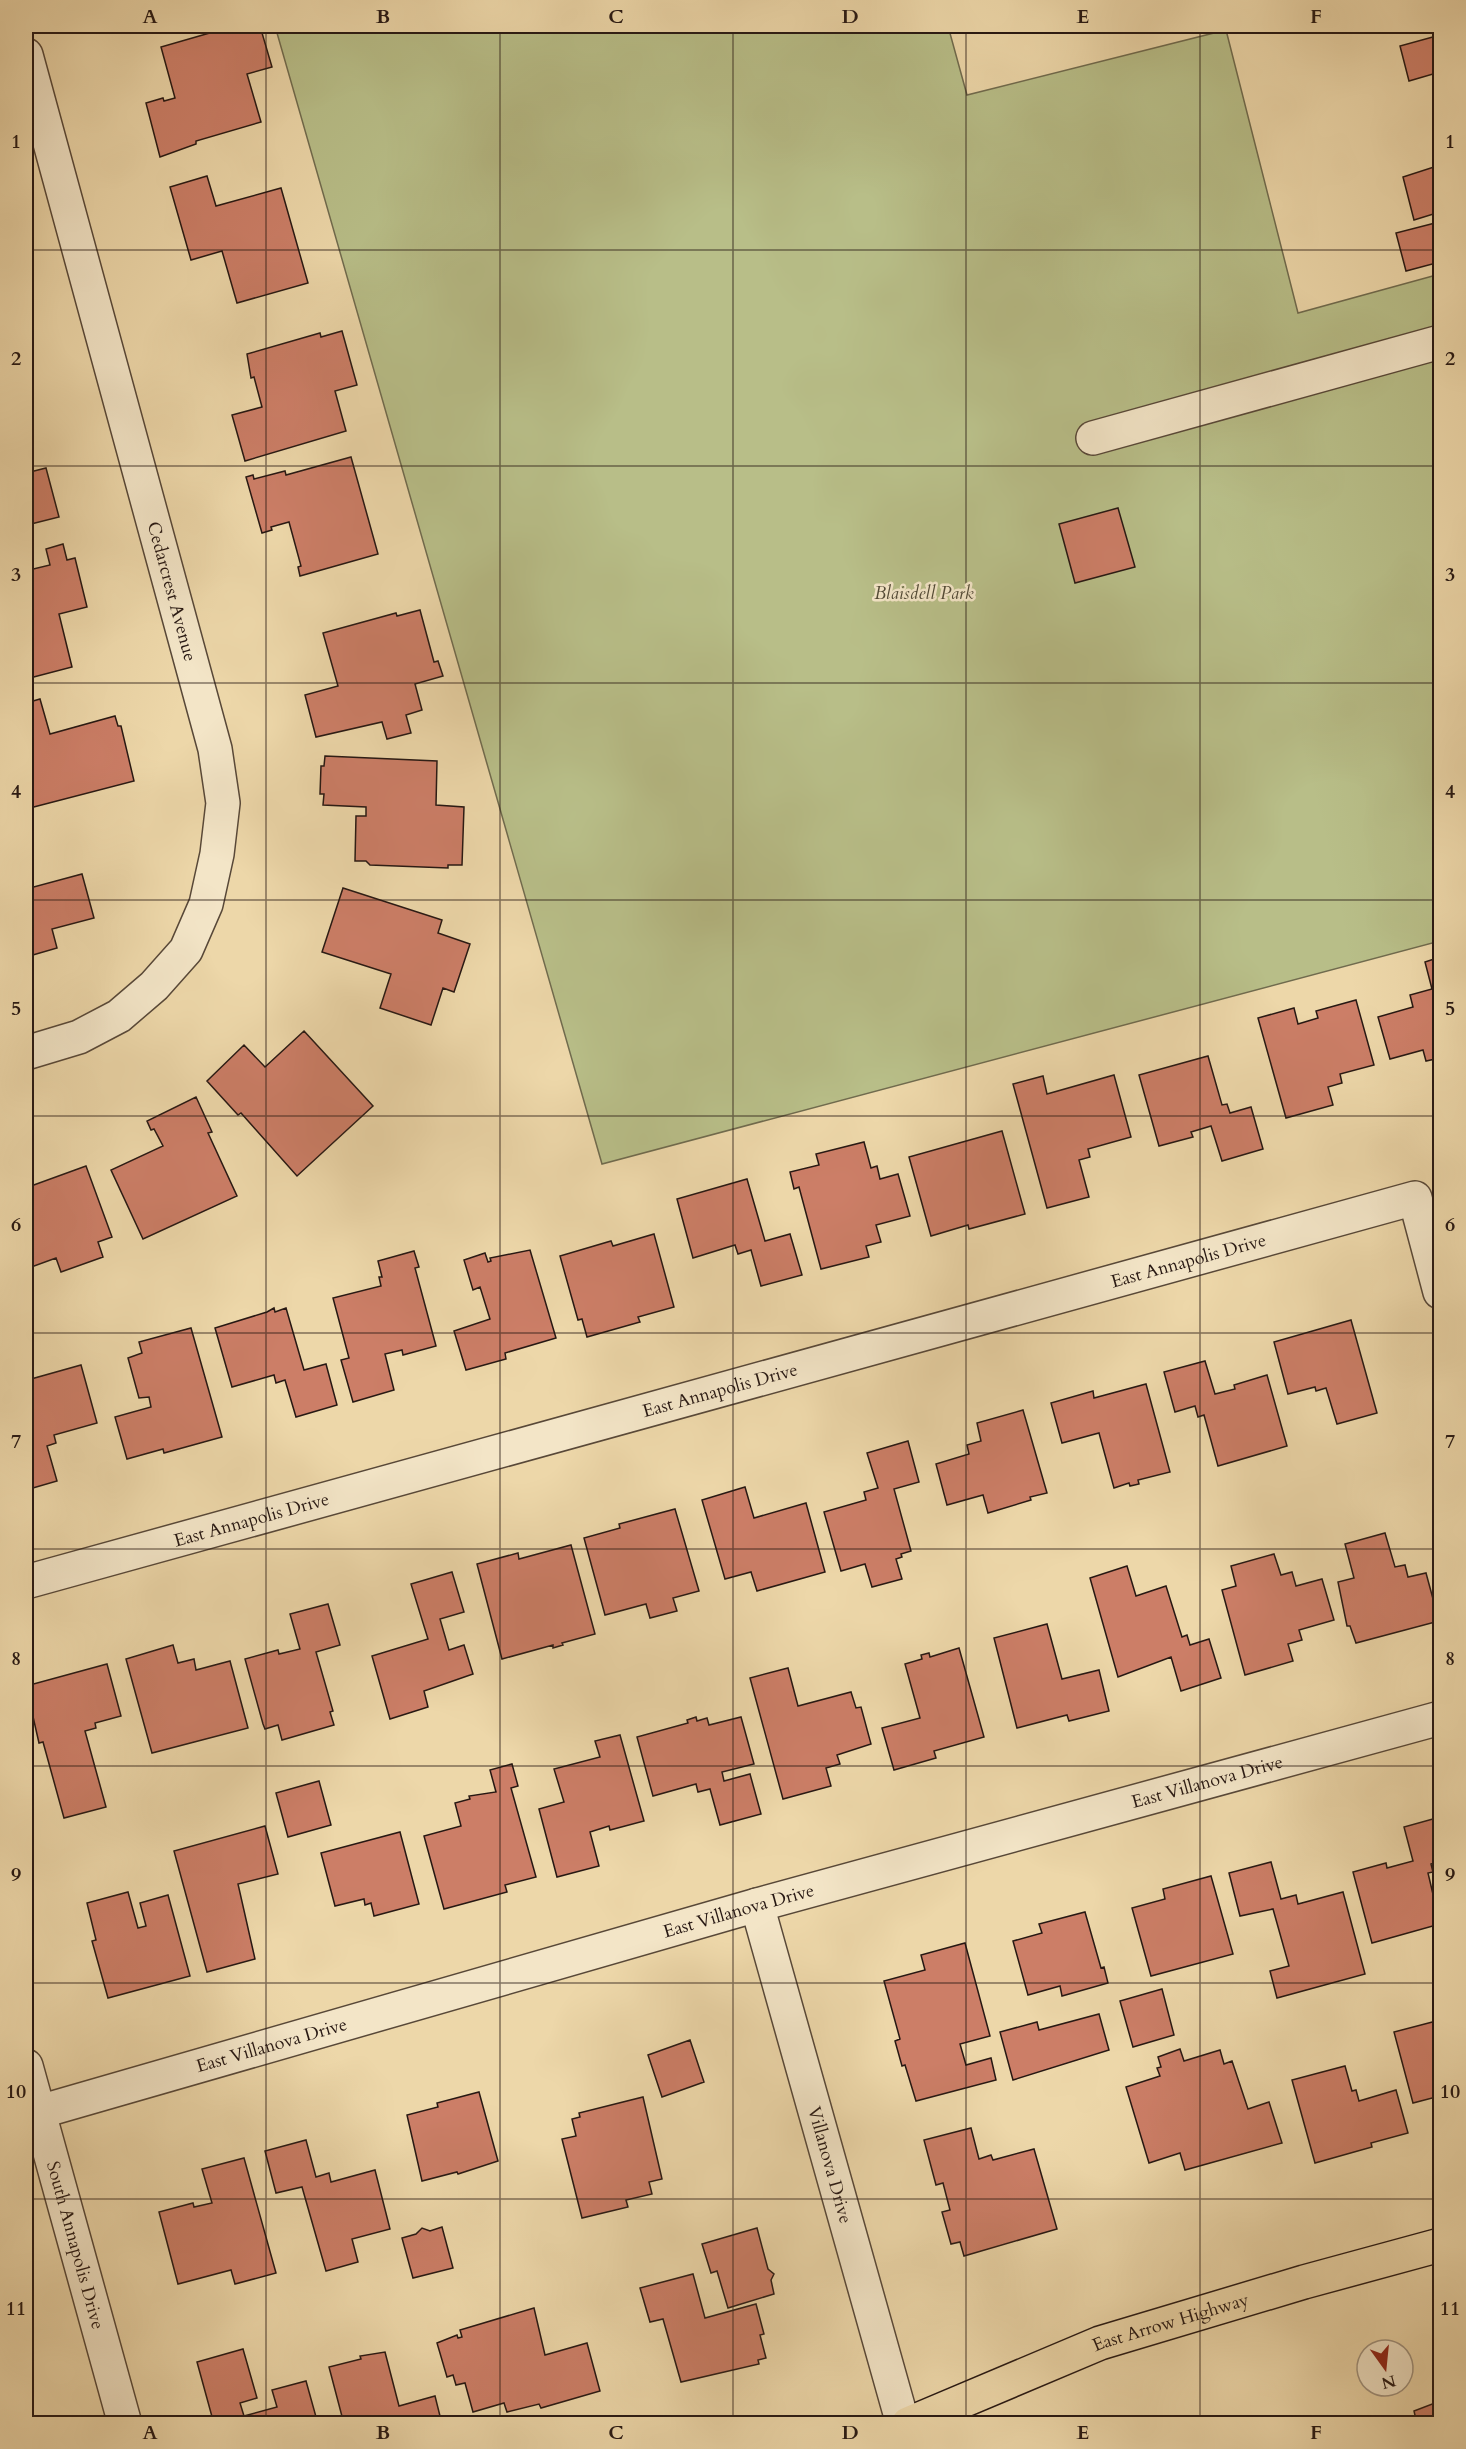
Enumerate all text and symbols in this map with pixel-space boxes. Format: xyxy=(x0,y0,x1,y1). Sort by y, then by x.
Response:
text: A xyxy=(142,3,158,30)
text: B xyxy=(376,3,390,30)
text: C xyxy=(608,3,624,30)
text: D xyxy=(841,3,859,30)
text: E xyxy=(1077,3,1089,30)
text: F xyxy=(1310,3,1322,30)
text: 1 xyxy=(11,128,21,155)
text: 1 xyxy=(1445,128,1455,155)
text: 2 xyxy=(11,345,21,372)
text: 2 xyxy=(1445,345,1455,372)
street label: Cedarcrest Avenue xyxy=(141,519,203,664)
text: 3 xyxy=(11,561,21,588)
text: 3 xyxy=(1445,561,1455,588)
park label: Blaisdell Park xyxy=(874,581,974,606)
text: 4 xyxy=(11,778,21,805)
text: 4 xyxy=(1445,778,1455,805)
text: 5 xyxy=(11,995,21,1022)
text: 5 xyxy=(1445,995,1455,1022)
text: 6 xyxy=(11,1211,21,1238)
text: 6 xyxy=(1445,1211,1455,1238)
street label: East Annapolis Drive xyxy=(1108,1227,1269,1294)
street label: East Annapolis Drive xyxy=(640,1357,800,1424)
text: 7 xyxy=(11,1428,21,1455)
text: 7 xyxy=(1445,1428,1455,1455)
street label: East Annapolis Drive xyxy=(171,1486,332,1553)
text: 8 xyxy=(11,1645,21,1672)
text: 8 xyxy=(1445,1645,1455,1672)
street label: East Villanova Drive xyxy=(1129,1749,1286,1814)
text: 9 xyxy=(11,1861,21,1888)
text: 9 xyxy=(1445,1861,1455,1888)
street label: East Villanova Drive xyxy=(660,1877,817,1944)
street label: East Villanova Drive xyxy=(193,2011,350,2079)
text: 10 xyxy=(6,2078,26,2105)
text: 10 xyxy=(1440,2078,1460,2105)
street label: Villanova Drive xyxy=(802,2104,858,2226)
street label: South Annapolis Drive xyxy=(40,2158,111,2332)
street label: East Arrow Highway xyxy=(1088,2287,1252,2357)
text: 11 xyxy=(6,2295,26,2322)
text: 11 xyxy=(1440,2295,1460,2322)
north arrow xyxy=(1355,2338,1415,2398)
text: N xyxy=(1379,2369,1398,2394)
text: A xyxy=(142,2419,158,2446)
text: B xyxy=(376,2419,390,2446)
text: C xyxy=(608,2419,624,2446)
text: D xyxy=(841,2419,859,2446)
text: E xyxy=(1077,2419,1089,2446)
text: F xyxy=(1310,2419,1322,2446)

